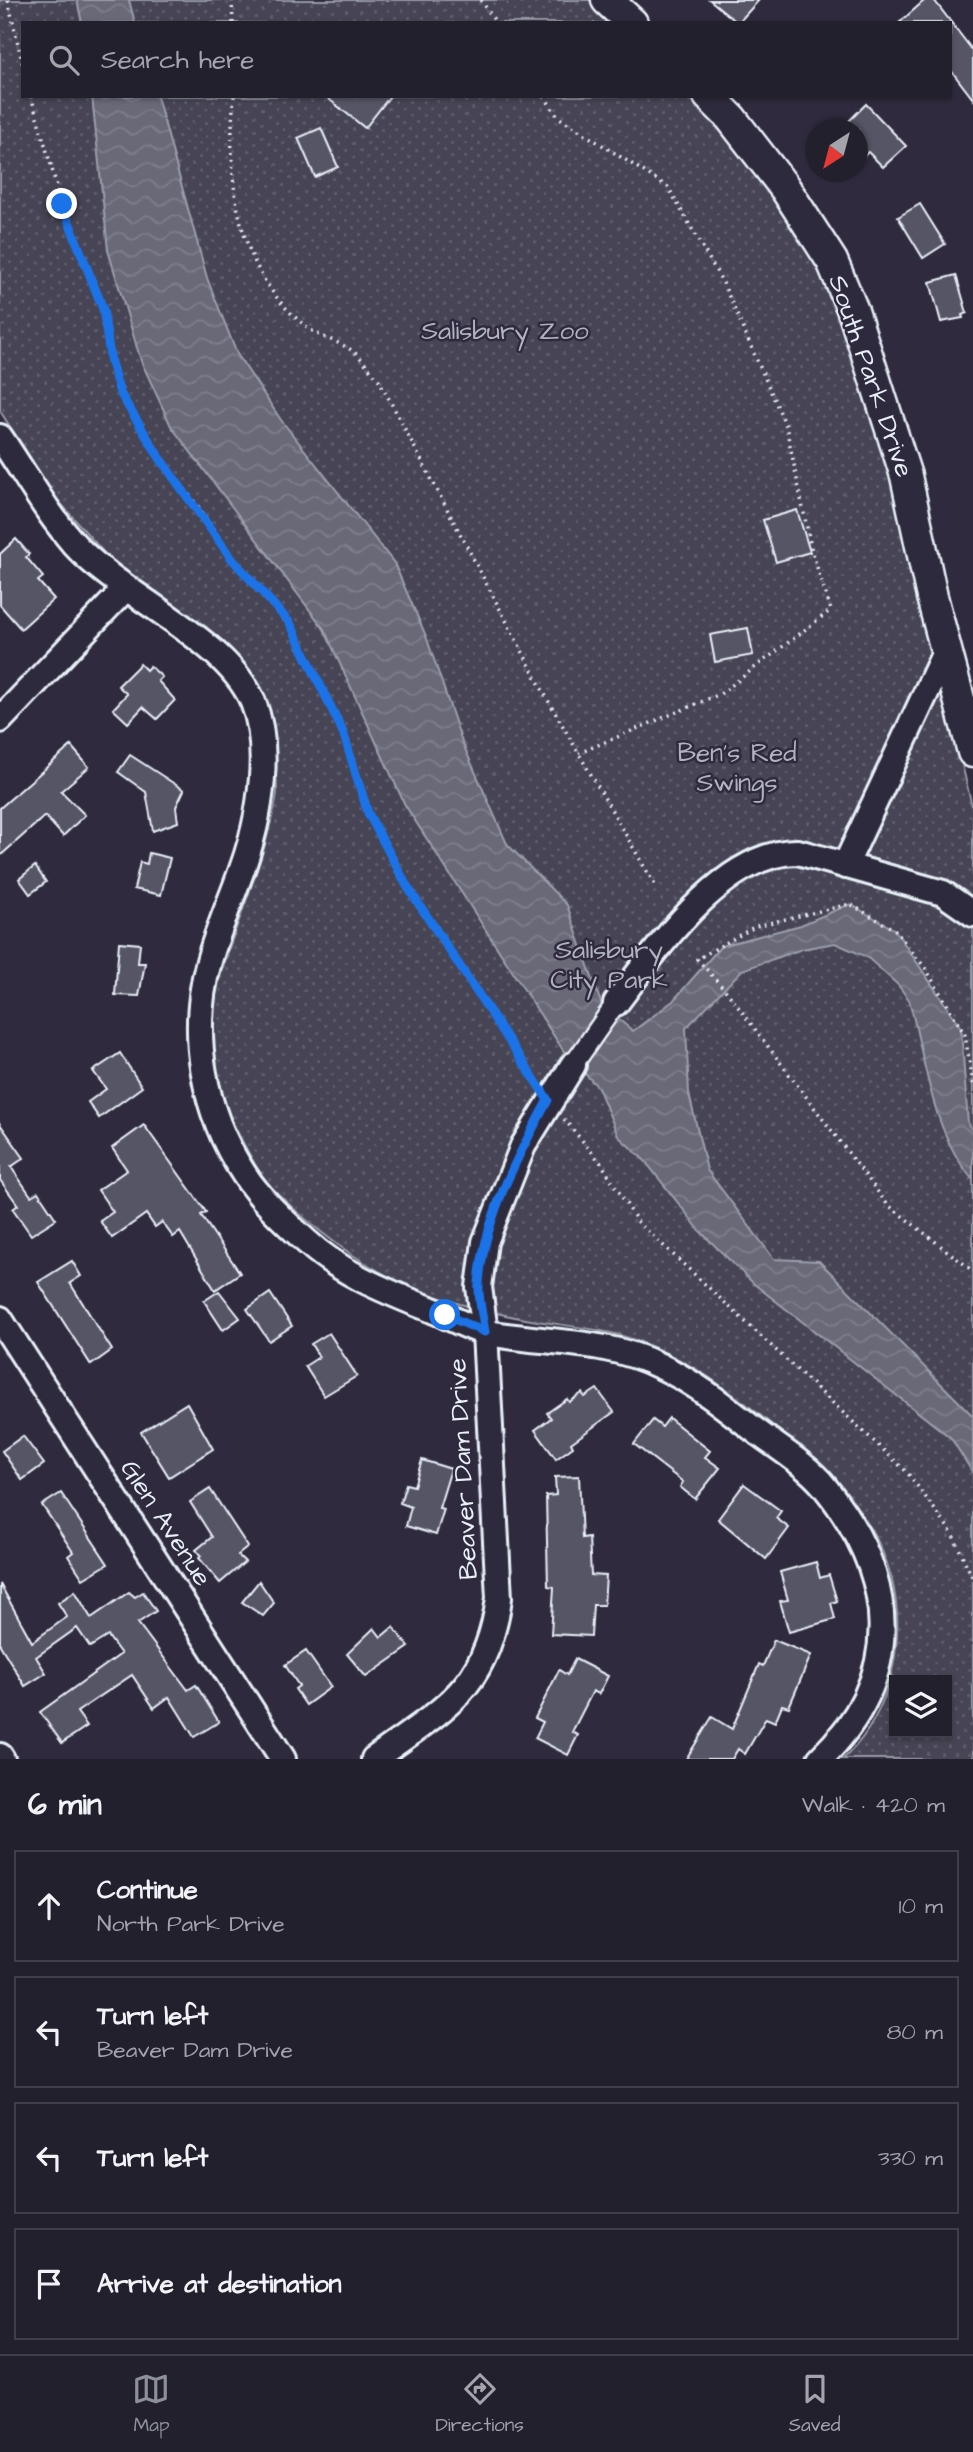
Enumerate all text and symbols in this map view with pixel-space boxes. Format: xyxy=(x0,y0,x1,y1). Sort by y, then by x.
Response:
search box xyxy=(21,21,952,98)
icon: search xyxy=(45,41,83,79)
text: Search here xyxy=(101,42,254,78)
north arrow xyxy=(805,119,868,182)
route end xyxy=(46,188,77,219)
street label: South Park Drive xyxy=(820,270,922,482)
park label: Salisbury Zoo xyxy=(421,313,589,351)
park label: Ben's Red Swings xyxy=(677,735,797,803)
park label: Salisbury City Park xyxy=(550,932,668,1000)
route start xyxy=(429,1299,460,1330)
street label: Beaver Dam Drive xyxy=(439,1357,487,1581)
street label: Glen Avenue xyxy=(112,1453,220,1593)
map controls xyxy=(889,1675,952,1738)
button: layers xyxy=(889,1675,952,1738)
text: 6 min xyxy=(28,1784,102,1826)
text: Walk · 420 m xyxy=(802,1789,945,1821)
text: Continue xyxy=(97,1872,198,1908)
icon: ahead xyxy=(30,1887,68,1925)
text: 10 m xyxy=(898,1890,943,1922)
text: North Park Drive xyxy=(97,1908,285,1940)
text: Turn left xyxy=(97,1998,208,2034)
icon: left xyxy=(30,2013,68,2051)
text: 80 m xyxy=(886,2016,943,2048)
text: Beaver Dam Drive xyxy=(97,2034,293,2066)
icon: left xyxy=(30,2139,68,2177)
text: Turn left xyxy=(97,2140,208,2176)
text: 330 m xyxy=(878,2142,943,2174)
icon: arrive xyxy=(30,2265,68,2303)
text: Arrive at destination xyxy=(97,2266,342,2302)
tab: Map xyxy=(132,2370,170,2439)
tab: Directions xyxy=(435,2370,524,2439)
tab: Saved xyxy=(789,2370,840,2439)

